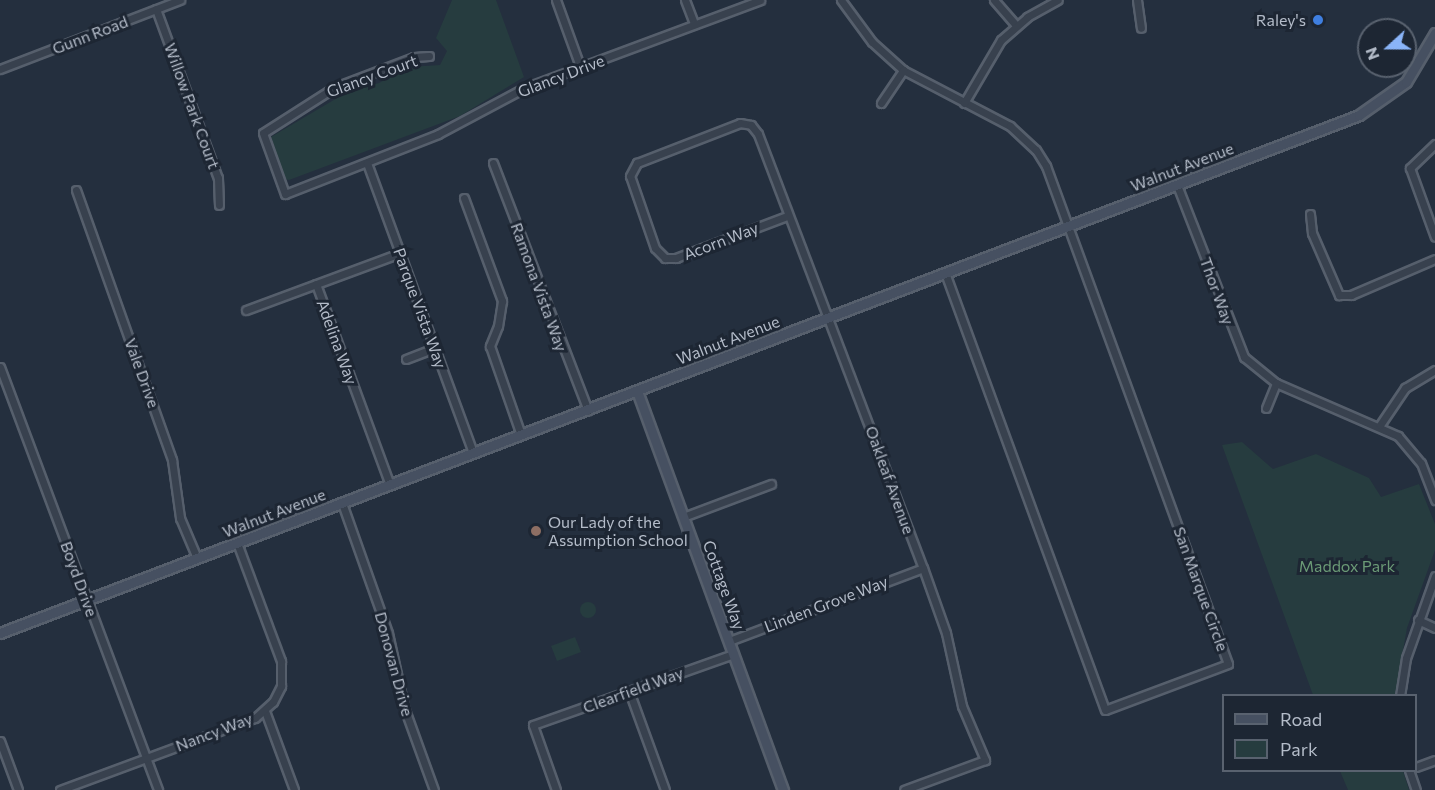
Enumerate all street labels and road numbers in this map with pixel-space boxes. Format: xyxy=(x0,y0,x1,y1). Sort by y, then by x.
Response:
street label: Gunn Road xyxy=(49,12,131,58)
street label: Willow Park Court xyxy=(160,40,224,172)
street label: Glancy Court xyxy=(324,51,420,101)
street label: Glancy Drive xyxy=(515,51,607,101)
street label: Walnut Avenue xyxy=(1128,139,1236,195)
street label: Acorn Way xyxy=(681,218,761,264)
street label: Ramona Vista Way xyxy=(507,220,571,354)
street label: Parque Vista Way xyxy=(389,245,451,371)
street label: Thor Way xyxy=(1196,255,1238,327)
street label: Adelina Way xyxy=(313,297,361,387)
street label: Walnut Avenue xyxy=(674,312,782,368)
street label: Vale Drive xyxy=(121,336,163,410)
street label: Oakleaf Avenue xyxy=(862,423,918,537)
street label: Walnut Avenue xyxy=(220,485,328,541)
street label: San Marque Circle xyxy=(1170,524,1232,654)
street label: Cottage Way xyxy=(699,538,749,632)
street label: Boyd Drive xyxy=(57,539,101,619)
street label: Linden Grove Way xyxy=(761,572,891,636)
street label: Donovan Drive xyxy=(371,610,417,718)
street label: Clearfield Way xyxy=(580,663,686,717)
street label: Nancy Way xyxy=(173,709,255,755)

